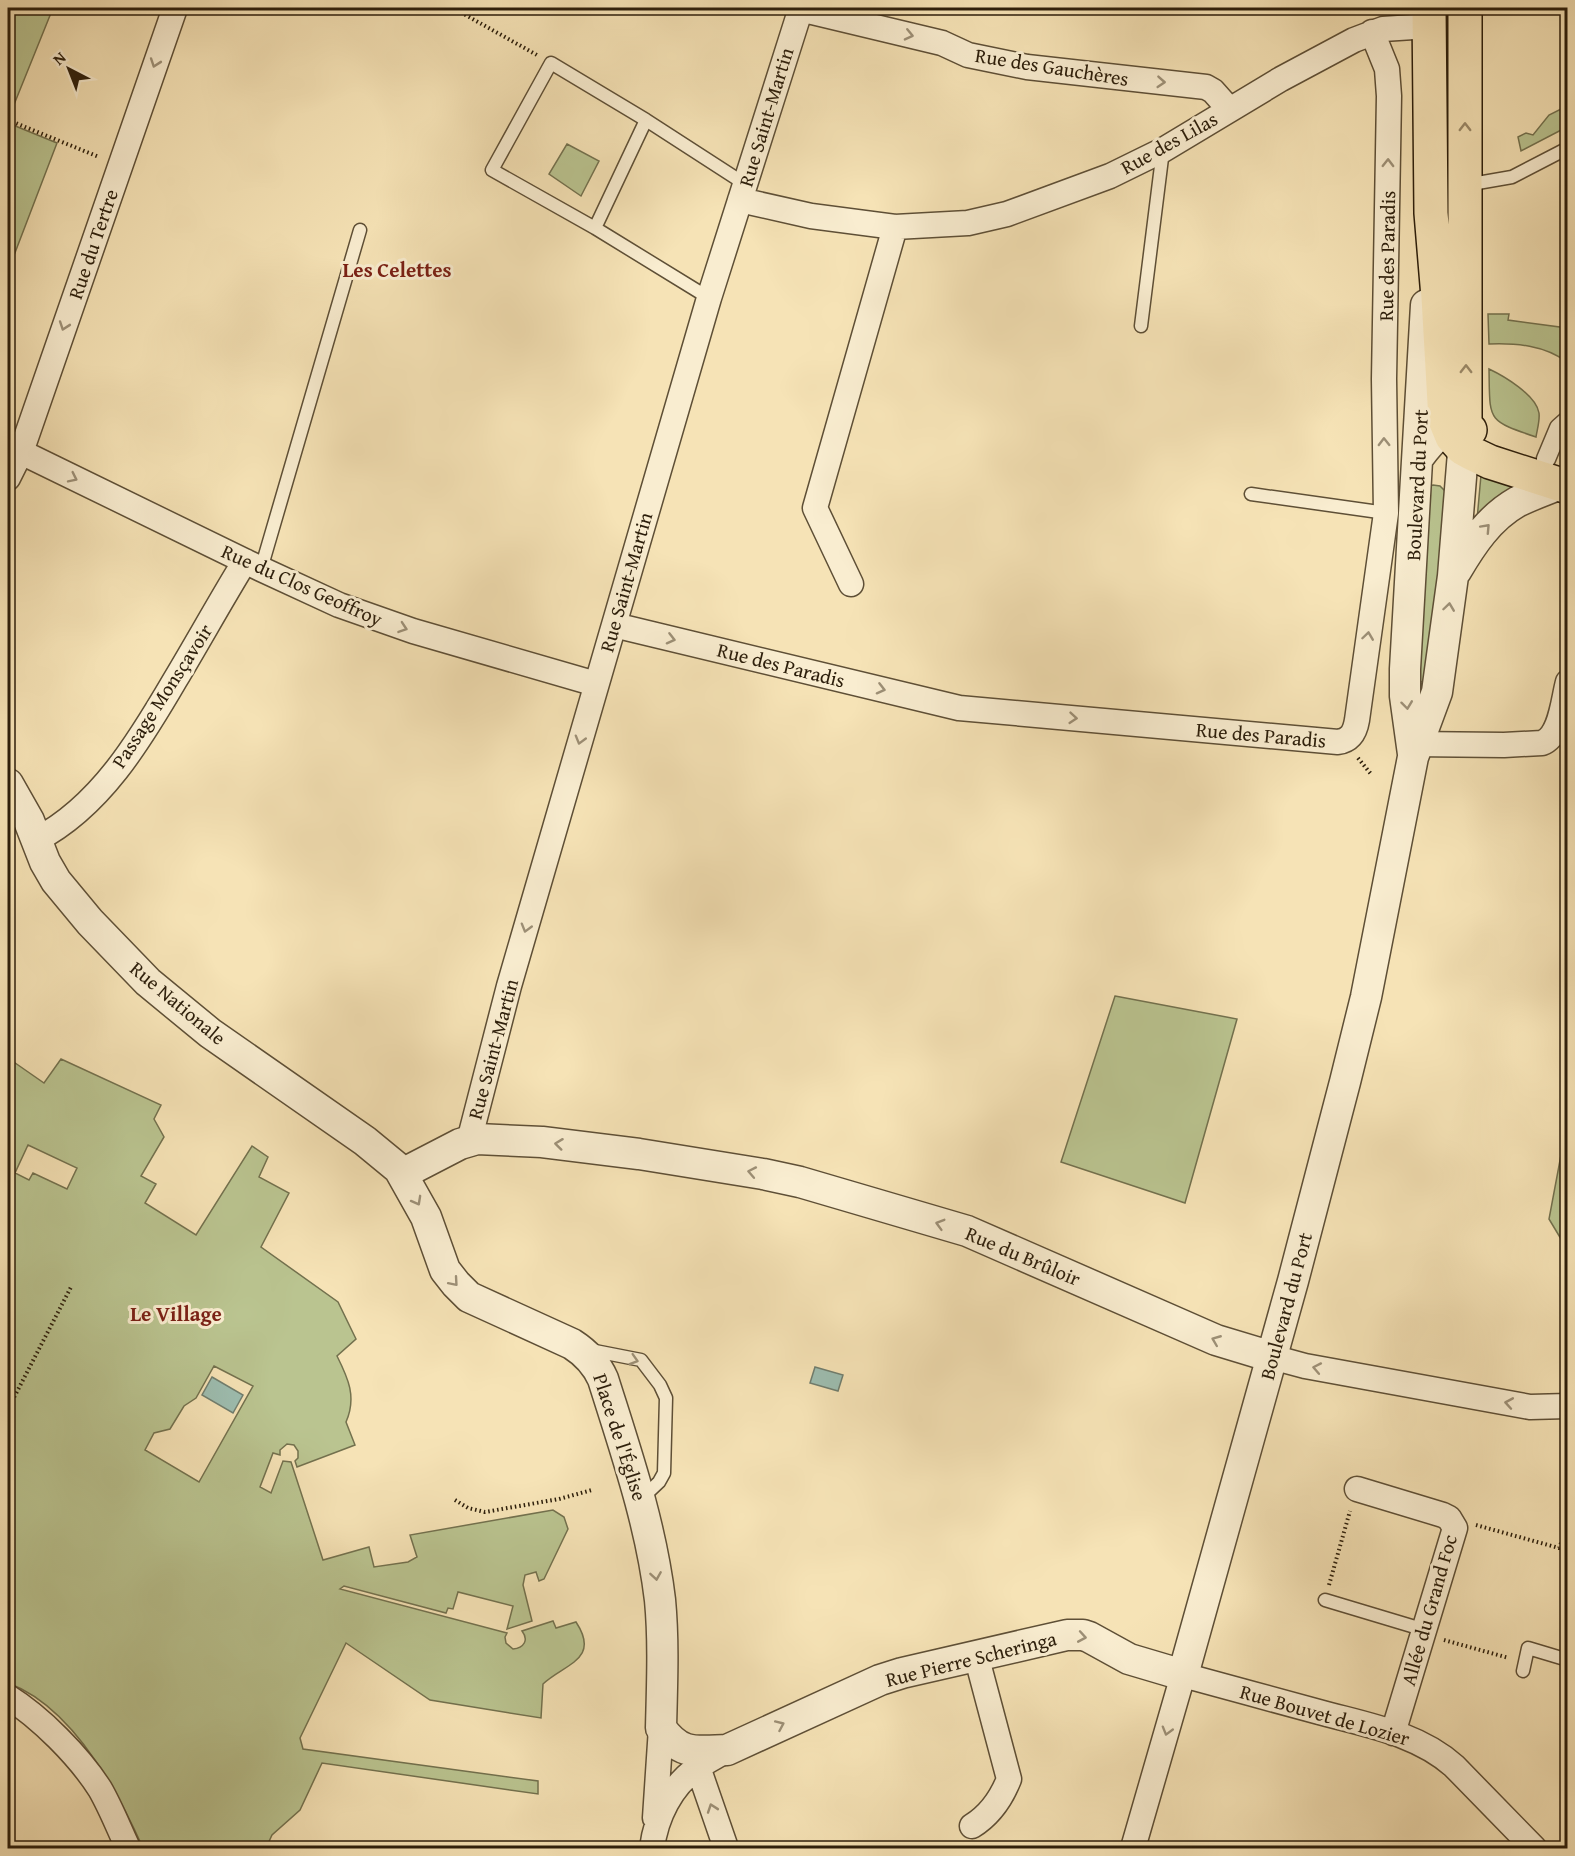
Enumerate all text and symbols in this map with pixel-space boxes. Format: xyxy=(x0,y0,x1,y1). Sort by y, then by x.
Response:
one-way arrow xyxy=(904,28,914,41)
north arrow xyxy=(39,39,99,99)
street label: Rue des Gauchères xyxy=(973,40,1131,93)
street label: Rue Saint-Martin xyxy=(731,44,800,190)
text: N xyxy=(47,45,71,70)
one-way arrow xyxy=(150,57,163,68)
one-way arrow xyxy=(1157,76,1166,89)
street label: Rue des Lilas xyxy=(1115,104,1223,181)
one-way arrow xyxy=(1459,123,1471,132)
one-way arrow xyxy=(1382,159,1394,168)
street label: Rue du Tertre xyxy=(60,185,125,303)
street label: Rue des Paradis xyxy=(1371,190,1402,321)
district label: Les Celettes xyxy=(342,254,452,285)
one-way arrow xyxy=(59,320,72,331)
one-way arrow xyxy=(1460,365,1472,374)
street label: Boulevard du Port xyxy=(1398,408,1435,561)
one-way arrow xyxy=(1378,438,1391,447)
one-way arrow xyxy=(67,470,78,482)
street label: Rue Saint-Martin xyxy=(592,509,659,655)
one-way arrow xyxy=(1479,524,1490,534)
street label: Rue du Clos Geoffroy xyxy=(217,536,387,633)
one-way arrow xyxy=(1442,603,1454,612)
street label: Passage Monsçavoir xyxy=(104,618,219,774)
one-way arrow xyxy=(398,621,408,633)
one-way arrow xyxy=(666,631,676,644)
one-way arrow xyxy=(1362,631,1374,641)
street label: Rue des Paradis xyxy=(714,635,848,694)
one-way arrow xyxy=(876,682,886,695)
one-way arrow xyxy=(1400,701,1412,710)
one-way arrow xyxy=(1069,711,1078,724)
street label: Rue des Paradis xyxy=(1195,714,1327,755)
one-way arrow xyxy=(575,735,587,745)
one-way arrow xyxy=(521,922,533,933)
street label: Rue Nationale xyxy=(124,954,233,1051)
street label: Rue Saint-Martin xyxy=(460,976,525,1122)
one-way arrow xyxy=(555,1138,564,1151)
one-way arrow xyxy=(748,1166,758,1179)
one-way arrow xyxy=(410,1195,421,1206)
street label: Rue du Brûloir xyxy=(961,1218,1085,1293)
one-way arrow xyxy=(935,1219,946,1231)
street label: Boulevard du Port xyxy=(1252,1229,1319,1383)
one-way arrow xyxy=(447,1275,458,1285)
district label: Le Village xyxy=(130,1298,222,1329)
one-way arrow xyxy=(1212,1335,1223,1347)
one-way arrow xyxy=(628,1353,639,1365)
one-way arrow xyxy=(1313,1362,1323,1375)
street label: Place de l'Église xyxy=(586,1369,655,1504)
one-way arrow xyxy=(1505,1397,1515,1410)
street label: Allée du Grand Foc xyxy=(1393,1531,1464,1689)
one-way arrow xyxy=(649,1571,662,1581)
street label: Rue Pierre Scheringa xyxy=(882,1623,1060,1694)
one-way arrow xyxy=(1077,1630,1087,1642)
street label: Rue Bouvet de Lozier xyxy=(1237,1676,1413,1753)
one-way arrow xyxy=(773,1721,784,1733)
one-way arrow xyxy=(1162,1725,1174,1736)
one-way arrow xyxy=(707,1803,719,1814)

